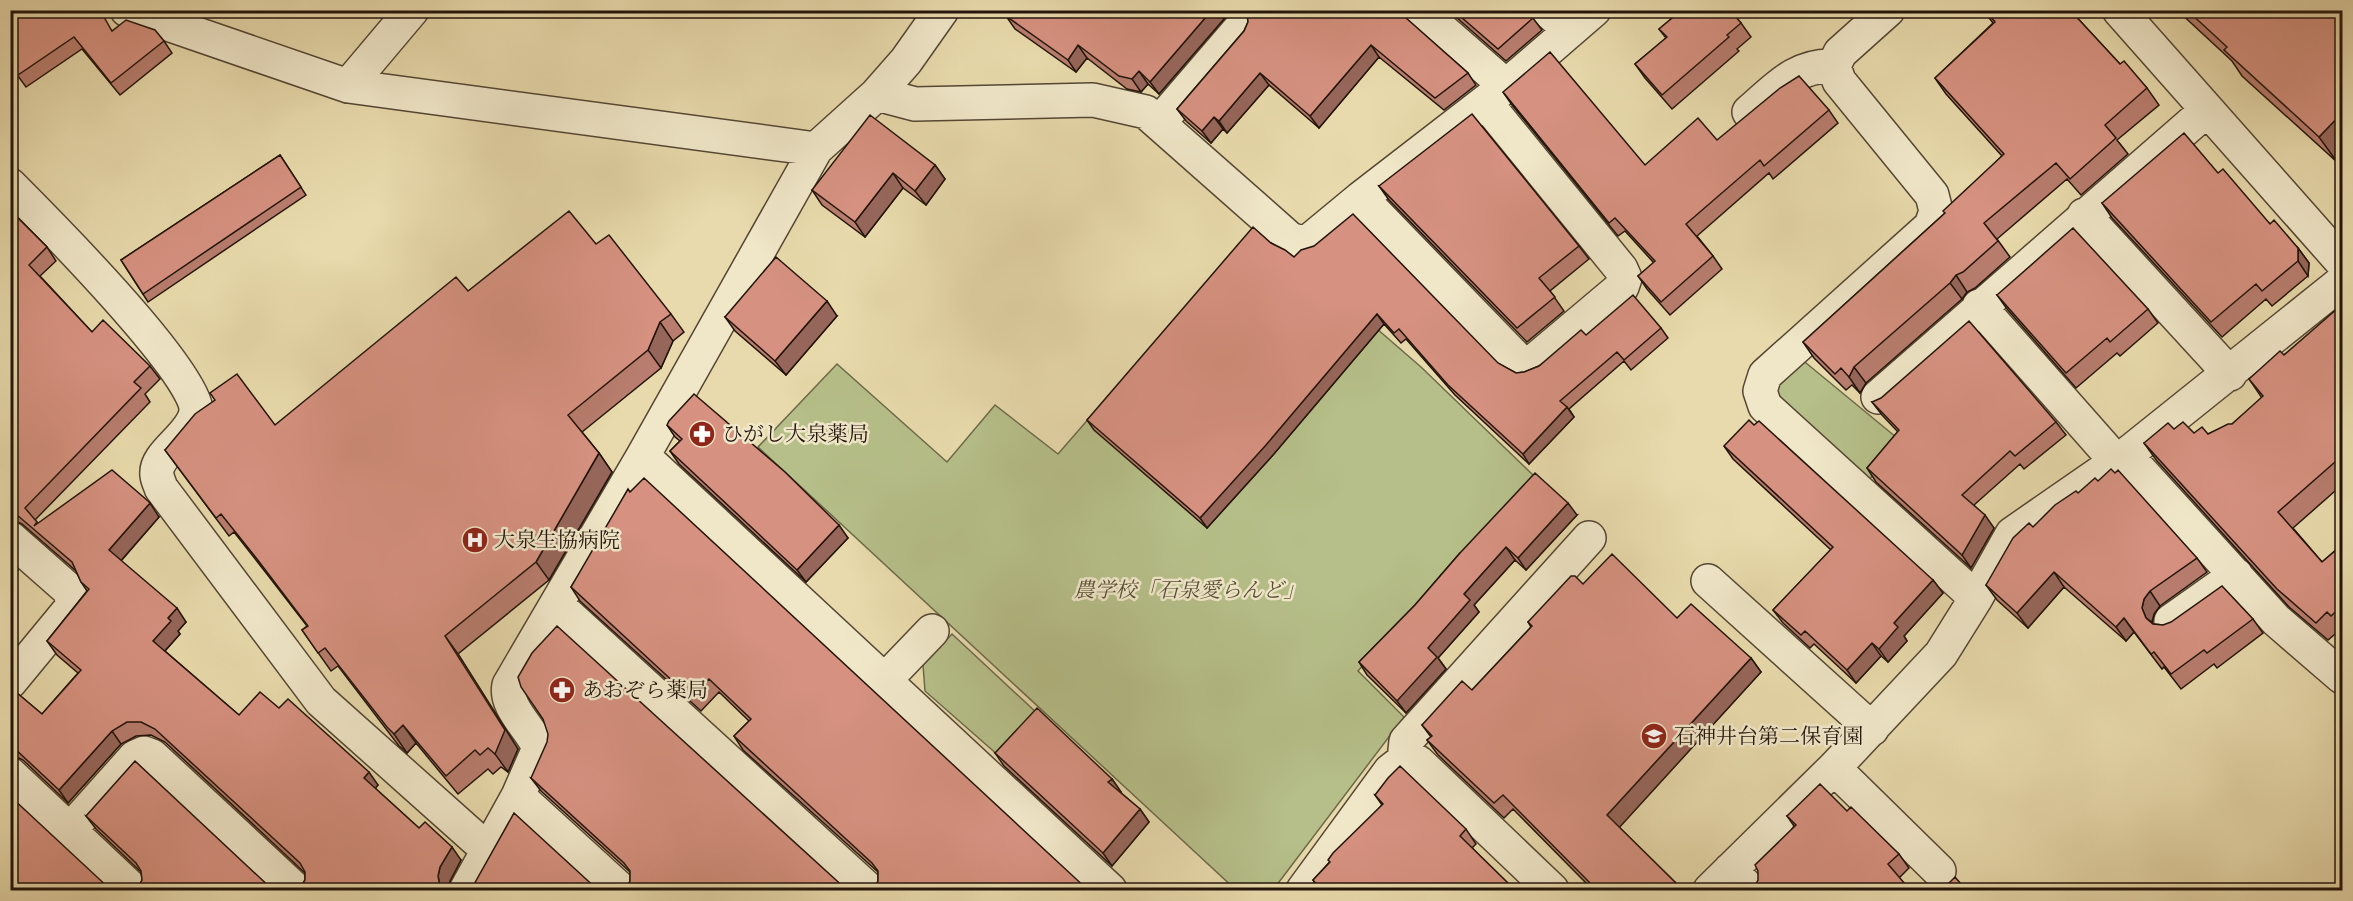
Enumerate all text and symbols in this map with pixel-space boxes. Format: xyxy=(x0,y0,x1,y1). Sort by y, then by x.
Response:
pharmacy icon: ひがし大泉薬局 xyxy=(687,419,717,449)
place label: ひがし大泉薬局 xyxy=(722,423,869,446)
hospital icon: 大泉生協病院 xyxy=(460,525,490,555)
place label: 大泉生協病院 xyxy=(494,529,620,552)
park label: 農学校「石泉愛らんど」 xyxy=(1074,579,1305,602)
pharmacy icon: あおぞら薬局 xyxy=(547,675,577,705)
place label: あおぞら薬局 xyxy=(582,679,708,702)
school or university icon: 石神井台第二保育園 xyxy=(1639,721,1669,751)
place label: 石神井台第二保育園 xyxy=(1674,725,1863,748)

